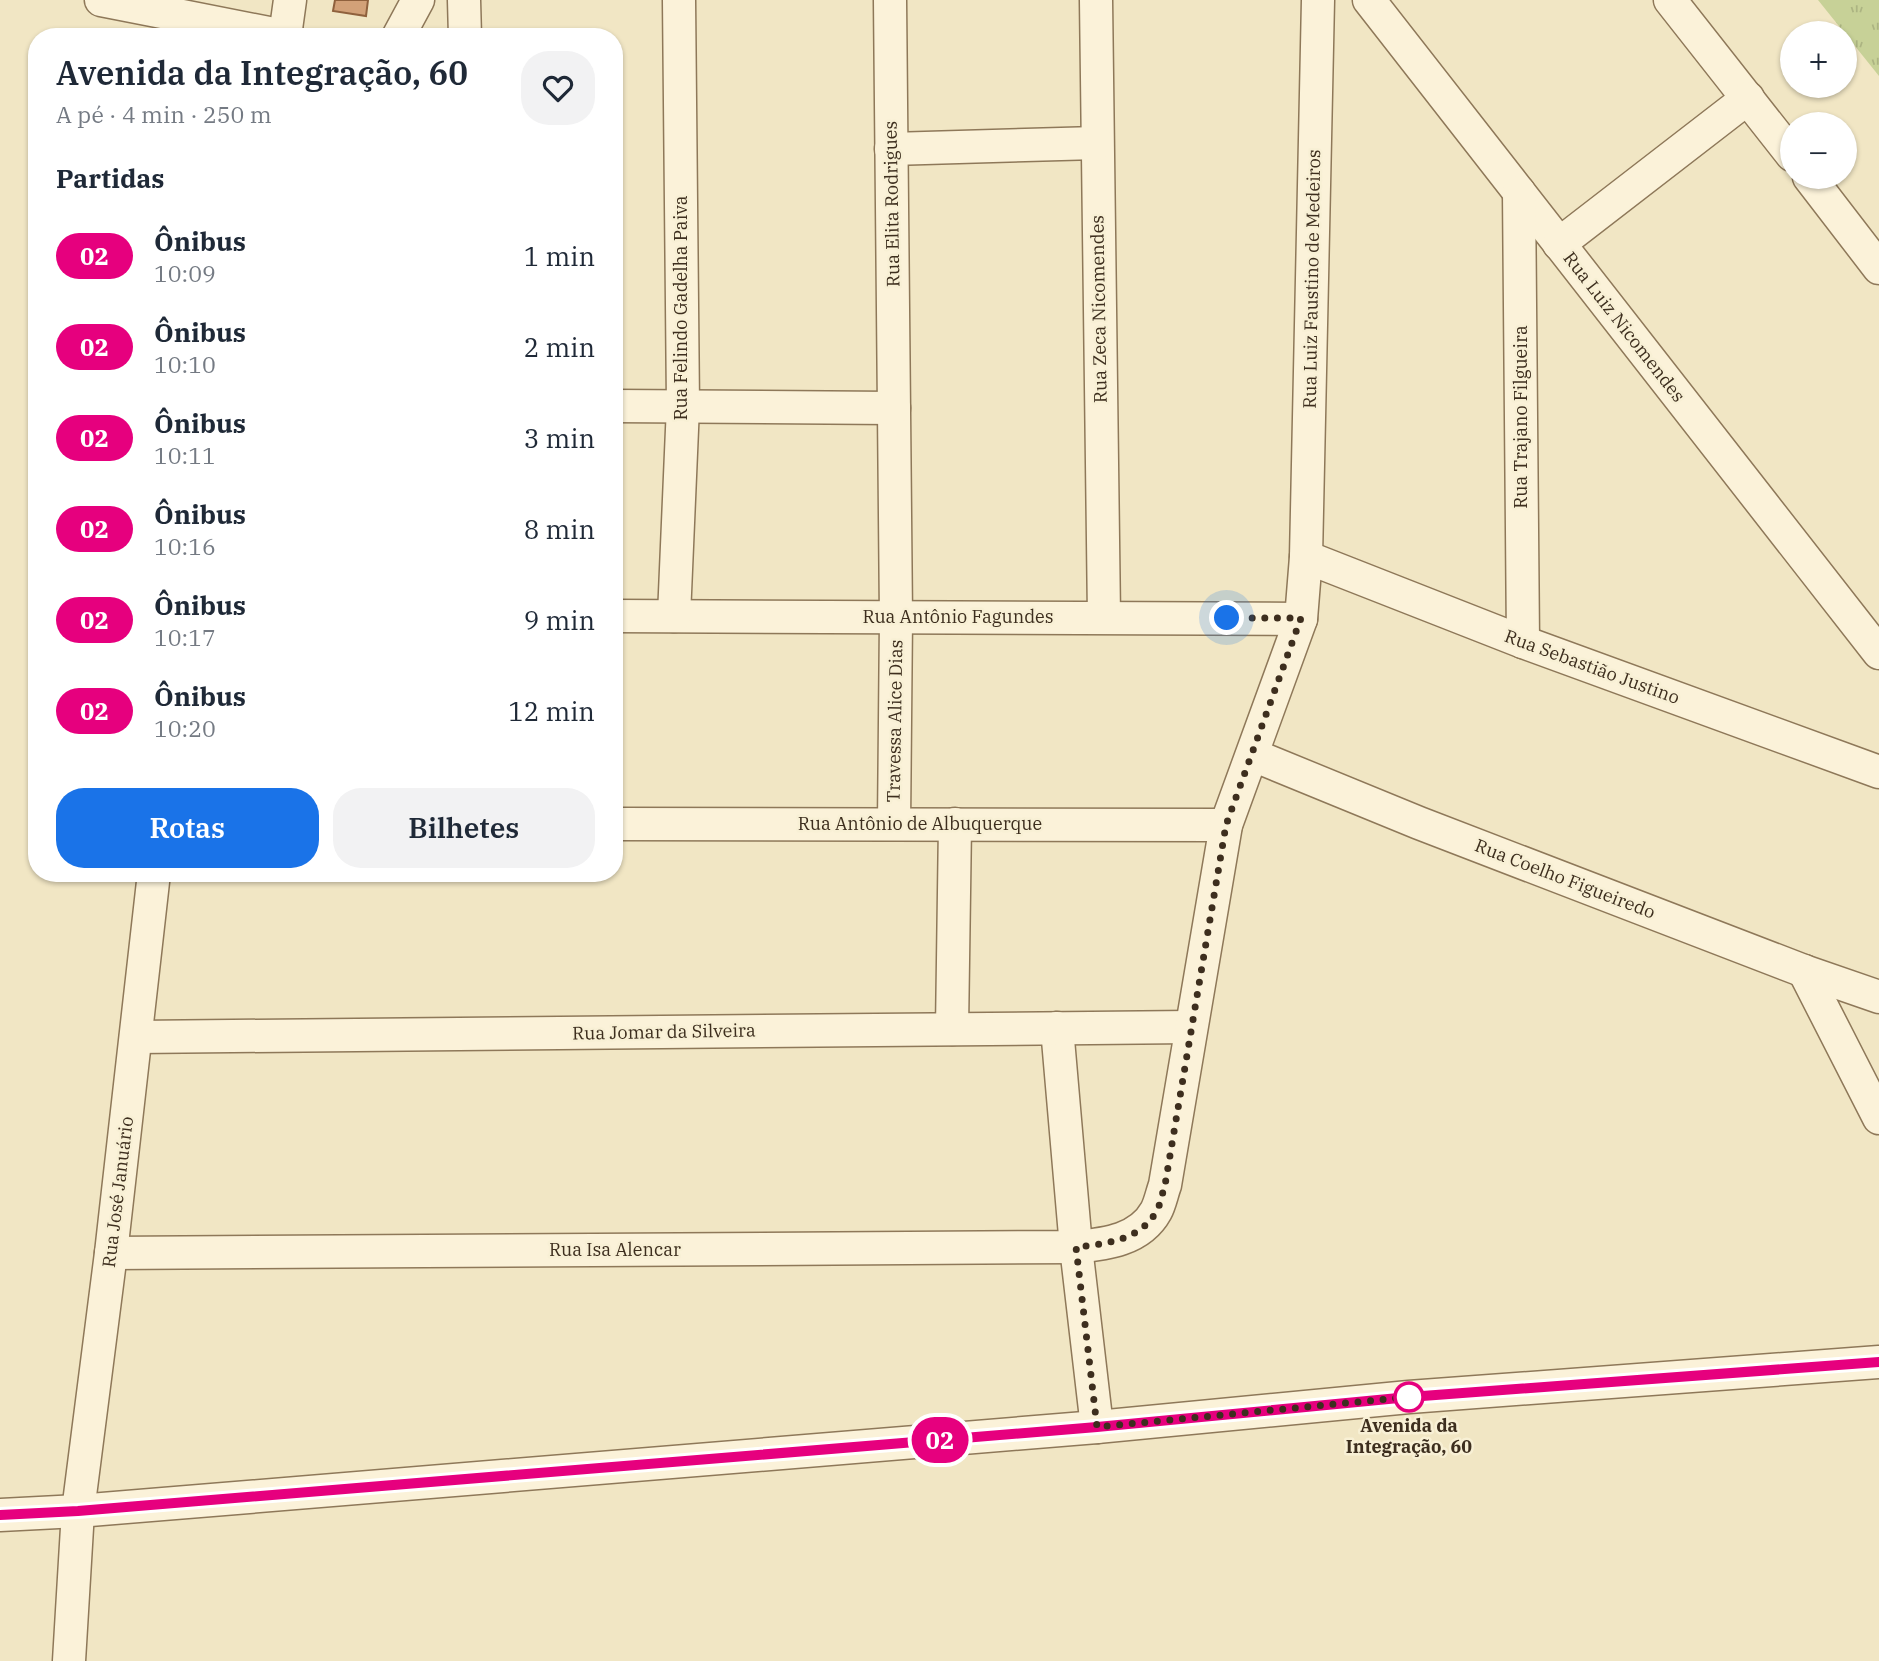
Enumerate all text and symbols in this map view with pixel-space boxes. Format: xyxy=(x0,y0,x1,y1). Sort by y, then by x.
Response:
map controls xyxy=(1780,21,1857,189)
button: + xyxy=(1780,21,1857,98)
text: Avenida da Integração, 60 xyxy=(56,51,468,94)
button: heart xyxy=(521,51,595,125)
text: A pé · 4 min · 250 m xyxy=(56,99,272,129)
button: − xyxy=(1780,112,1857,189)
street label: Rua Elita Rodrigues xyxy=(879,121,904,287)
street label: Rua Luiz Faustino de Medeiros xyxy=(1298,149,1325,409)
text: Partidas xyxy=(56,161,165,195)
street label: Rua Felindo Gadelha Paiva xyxy=(669,195,692,421)
street label: Rua Zeca Nicomendes xyxy=(1085,215,1112,403)
text: Ônibus xyxy=(154,224,246,258)
text: 1 min xyxy=(524,239,595,273)
text: 02 xyxy=(80,240,109,272)
street label: Rua Luiz Nicomendes xyxy=(1559,247,1690,406)
text: 10:09 xyxy=(154,258,216,288)
text: Ônibus xyxy=(154,315,246,349)
street label: Rua Trajano Filgueira xyxy=(1509,325,1532,509)
text: 2 min xyxy=(524,330,595,364)
text: 02 xyxy=(80,331,109,363)
text: 10:10 xyxy=(154,349,216,379)
text: Ônibus xyxy=(154,406,246,440)
text: 3 min xyxy=(524,421,595,455)
text: 02 xyxy=(80,422,109,454)
text: 10:11 xyxy=(154,440,216,470)
text: Ônibus xyxy=(154,497,246,531)
text: 8 min xyxy=(524,512,595,546)
text: 02 xyxy=(80,513,109,545)
text: 10:16 xyxy=(154,531,216,561)
text: Ônibus xyxy=(154,588,246,622)
your location xyxy=(1209,600,1244,635)
text: 9 min xyxy=(524,603,595,637)
text: 02 xyxy=(80,604,109,636)
street label: Rua Antônio Fagundes xyxy=(862,605,1054,628)
text: 10:17 xyxy=(154,622,216,652)
street label: Rua Sebastião Justino xyxy=(1501,624,1683,709)
street label: Travessa Alice Dias xyxy=(882,639,907,803)
text: Ônibus xyxy=(154,679,246,713)
text: 12 min xyxy=(508,694,595,728)
text: 02 xyxy=(80,695,109,727)
text: 10:20 xyxy=(154,713,216,743)
button: Rotas xyxy=(56,788,319,868)
button: Bilhetes xyxy=(333,788,595,868)
street label: Rua Antônio de Albuquerque xyxy=(798,812,1042,835)
street label: Rua Coelho Figueiredo xyxy=(1472,834,1659,924)
street label: Rua Jomar da Silveira xyxy=(572,1018,756,1045)
street label: Rua José Januário xyxy=(97,1115,138,1269)
street label: Rua Isa Alencar xyxy=(549,1238,681,1261)
marker: Avenida da Integração, 60 xyxy=(1394,1382,1424,1412)
place label: Avenida da Integração, 60 xyxy=(1346,1414,1472,1458)
line badge: 02 xyxy=(908,1417,972,1463)
text: 02 xyxy=(926,1424,954,1456)

